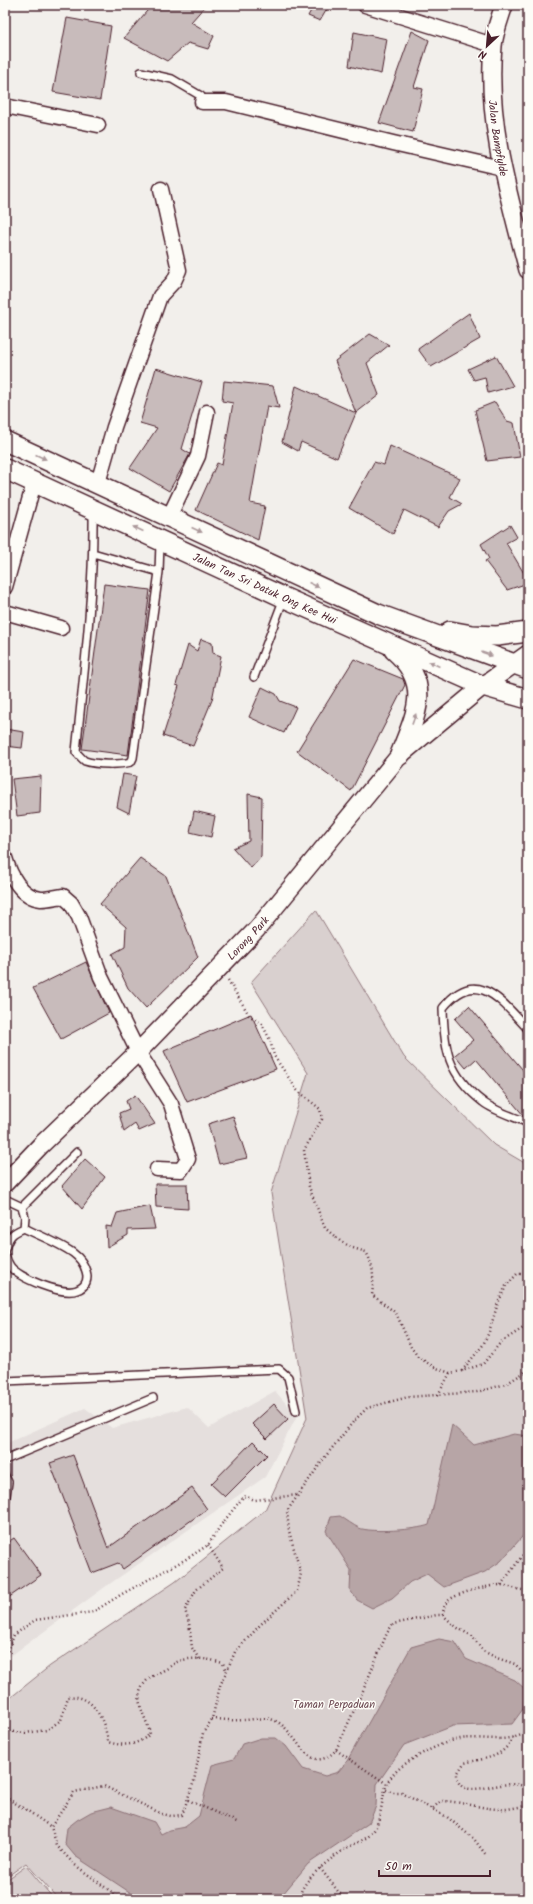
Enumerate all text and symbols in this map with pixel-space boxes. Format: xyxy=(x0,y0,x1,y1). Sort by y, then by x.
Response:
north arrow xyxy=(467,26,507,66)
text: N xyxy=(476,44,490,64)
street label: Jalan Bampfylde xyxy=(483,99,512,178)
one-way arrow xyxy=(35,455,47,461)
one-way arrow xyxy=(132,526,144,532)
one-way arrow xyxy=(191,527,203,533)
street label: Jalan Tan Sri Datuk Ong Kee Hui xyxy=(190,549,340,630)
one-way arrow xyxy=(309,582,320,588)
one-way arrow xyxy=(481,651,493,657)
one-way arrow xyxy=(428,661,440,667)
one-way arrow xyxy=(411,712,417,724)
street label: Lorong Park xyxy=(223,912,275,965)
park label: Taman Perpaduan xyxy=(293,1696,375,1714)
scale bar xyxy=(379,1852,490,1878)
text: 50 m xyxy=(385,1857,412,1876)

